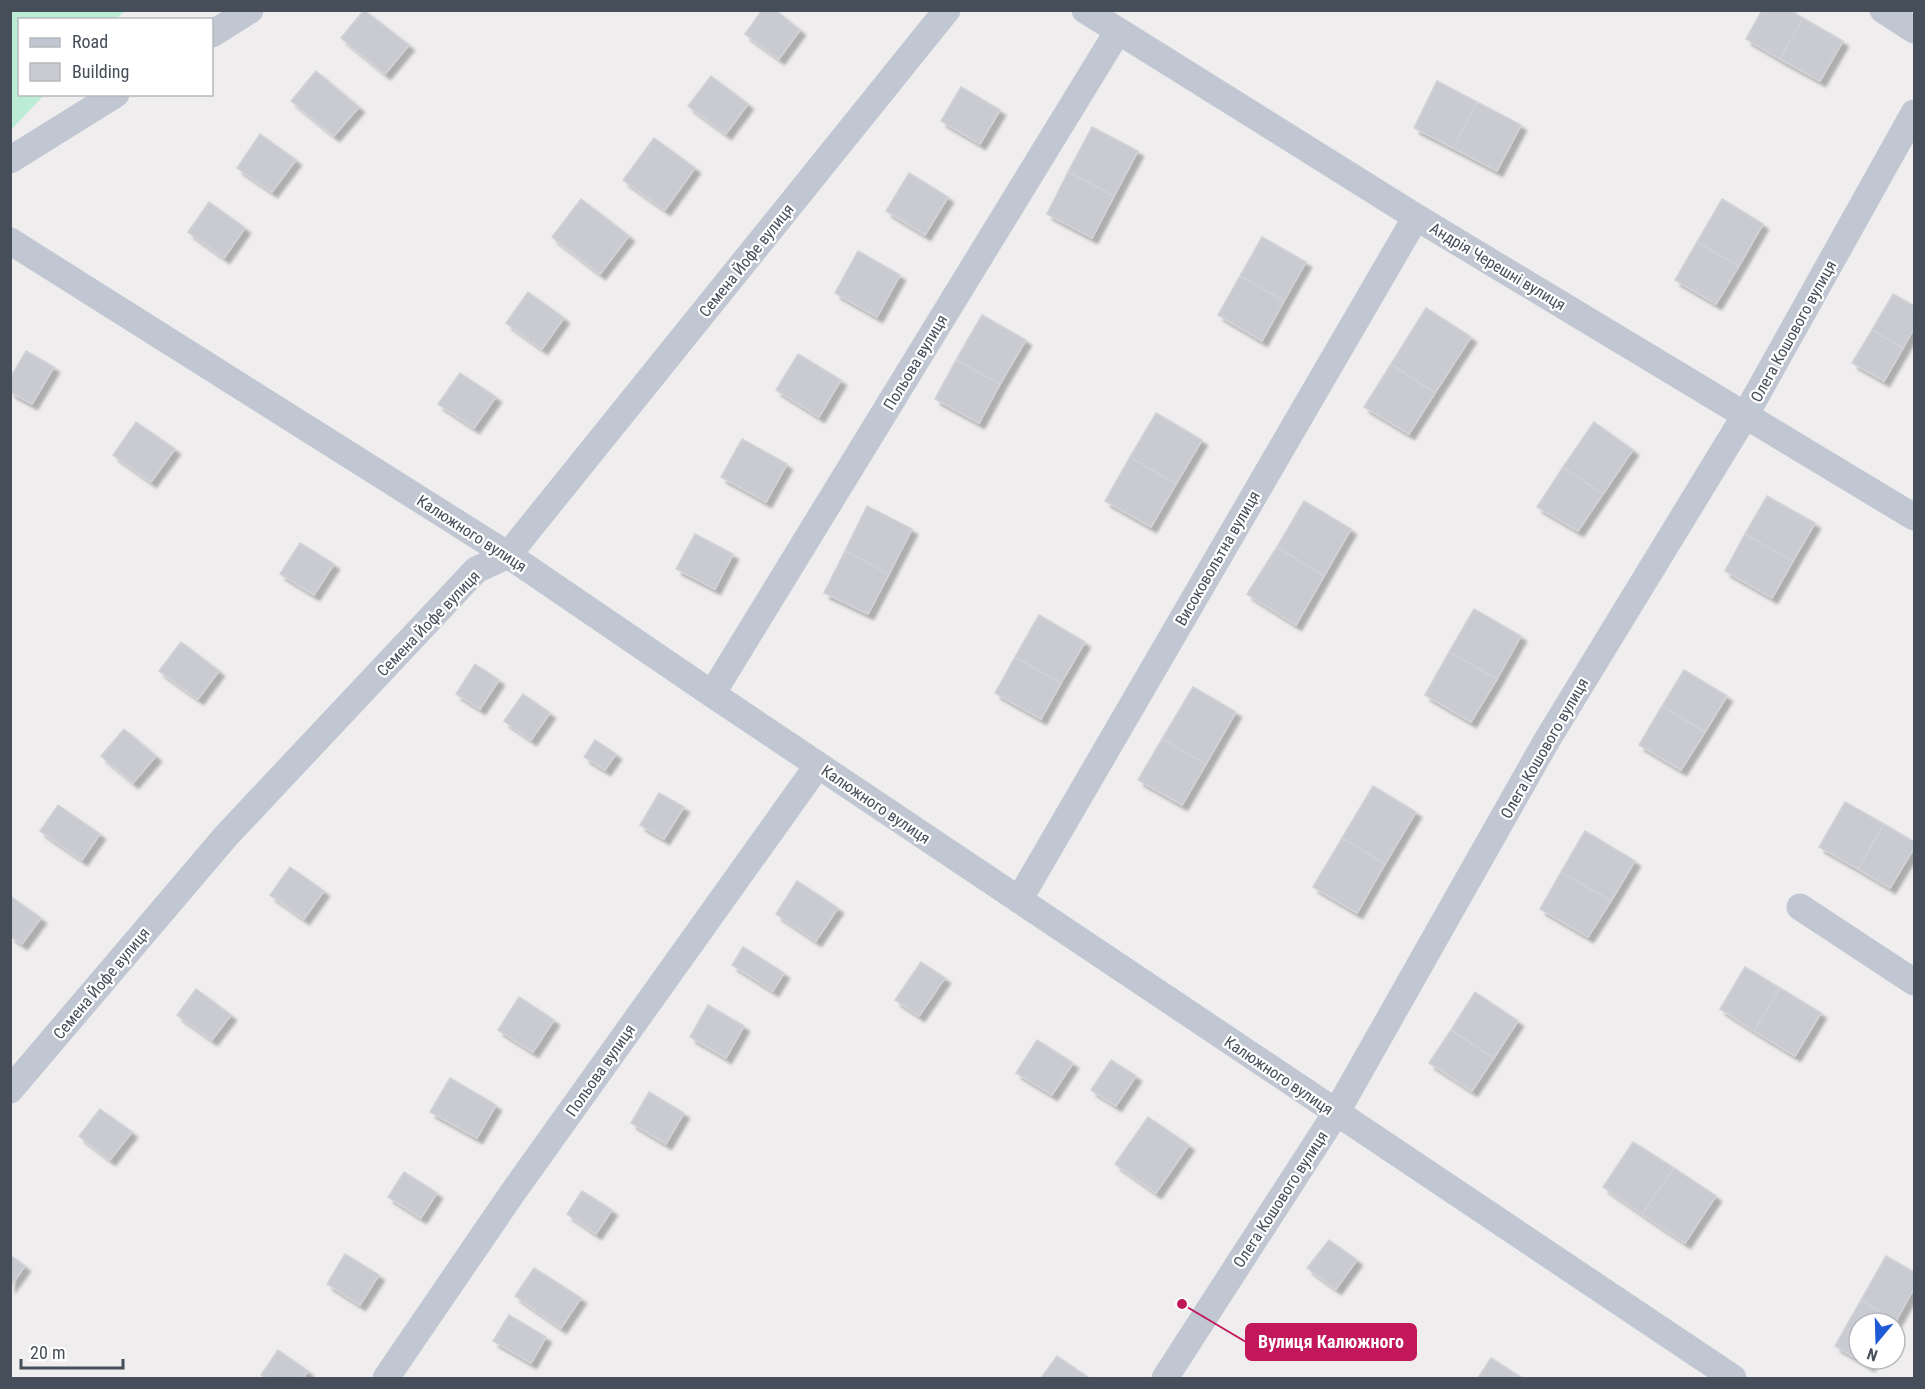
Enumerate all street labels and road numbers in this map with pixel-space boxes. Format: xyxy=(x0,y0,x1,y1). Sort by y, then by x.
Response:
street label: Семена Йофе вулиця xyxy=(695,200,798,321)
street label: Андрія Черешні вулиця xyxy=(1426,218,1569,314)
street label: Олега Кошового вулиця xyxy=(1747,257,1840,405)
street label: Польова вулиця xyxy=(879,311,951,413)
street label: Високовольтна вулиця xyxy=(1171,488,1264,629)
street label: Калюжного вулиця xyxy=(413,491,530,576)
street label: Семена Йофе вулиця xyxy=(373,566,484,680)
street label: Олега Кошового вулиця xyxy=(1496,675,1592,822)
street label: Калюжного вулиця xyxy=(818,761,934,848)
street label: Семена Йофе вулиця xyxy=(49,924,154,1043)
street label: Польова вулиця xyxy=(562,1021,639,1120)
street label: Калюжного вулиця xyxy=(1221,1032,1337,1119)
street label: Олега Кошового вулиця xyxy=(1229,1127,1332,1271)

